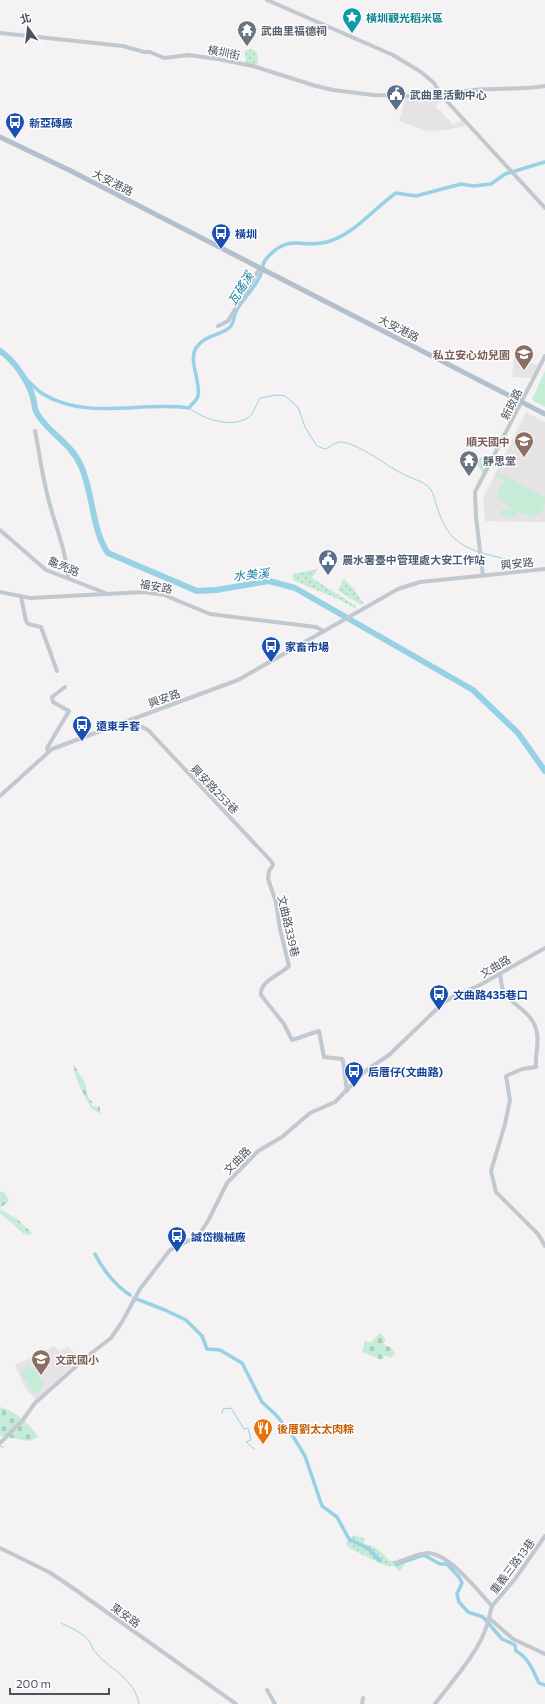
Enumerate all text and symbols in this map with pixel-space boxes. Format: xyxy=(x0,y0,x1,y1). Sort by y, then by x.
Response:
place icon: 橫圳觀光稻米區 xyxy=(341,6,363,34)
north arrow xyxy=(8,8,48,48)
text: 北 xyxy=(18,10,32,26)
place label: 橫圳觀光稻米區 xyxy=(366,11,443,24)
temple icon: 武曲里福德祠 xyxy=(236,19,258,47)
place label: 武曲里福德祠 xyxy=(261,24,327,37)
street label: 橫圳街 xyxy=(207,42,241,62)
public building icon: 武曲里活動中心 xyxy=(385,83,407,111)
place label: 武曲里活動中心 xyxy=(410,88,487,101)
bus stop icon: 新亞磚廠 xyxy=(4,111,26,139)
place label: 新亞磚廠 xyxy=(29,116,73,129)
street label: 大安港路 xyxy=(90,166,136,198)
bus stop icon: 橫圳 xyxy=(210,222,232,250)
place label: 橫圳 xyxy=(235,227,257,240)
water label: 瓦磘溪 xyxy=(225,267,257,307)
street label: 大安港路 xyxy=(376,312,422,344)
school or university icon: 私立安心幼兒園 xyxy=(513,343,535,371)
place label: 私立安心幼兒園 xyxy=(432,348,510,361)
street label: 新政路 xyxy=(498,386,524,422)
school or university icon: 順天國中 xyxy=(513,430,535,458)
place label: 順天國中 xyxy=(466,435,510,448)
temple icon: 靜思堂 xyxy=(458,449,480,477)
place label: 靜思堂 xyxy=(483,454,516,467)
public building icon: 農水署臺中管理處大安工作站 xyxy=(317,548,339,576)
place label: 農水署臺中管理處大安工作站 xyxy=(342,553,485,566)
street label: 龜壳路 xyxy=(46,554,82,578)
street label: 興安路 xyxy=(500,555,534,571)
water label: 水美溪 xyxy=(232,565,272,583)
street label: 福安路 xyxy=(139,577,173,595)
bus stop icon: 家畜市場 xyxy=(260,635,282,663)
place label: 家畜市場 xyxy=(285,640,329,653)
street label: 興安路 xyxy=(146,686,182,710)
bus stop icon: 遠東手套 xyxy=(71,714,93,742)
place label: 遠東手套 xyxy=(96,719,140,732)
street label: 興安路253巷 xyxy=(189,762,241,816)
street label: 文曲路339巷 xyxy=(276,894,302,958)
street label: 文曲路 xyxy=(477,952,513,980)
bus stop icon: 文曲路435巷口 xyxy=(428,983,450,1011)
place label: 文曲路435巷口 xyxy=(453,988,528,1001)
bus stop icon: 后厝仔(文曲路) xyxy=(343,1060,365,1088)
place label: 后厝仔(文曲路) xyxy=(368,1065,444,1078)
street label: 文曲路 xyxy=(221,1144,253,1176)
bus stop icon: 誠岱機械廠 xyxy=(166,1225,188,1253)
place label: 誠岱機械廠 xyxy=(191,1230,246,1243)
school or university icon: 文武國小 xyxy=(30,1348,52,1376)
place label: 文武國小 xyxy=(55,1353,99,1366)
restaurant icon: 後厝劉太太肉粽 xyxy=(252,1417,274,1445)
place label: 後厝劉太太肉粽 xyxy=(277,1422,354,1435)
street label: 重義三路13巷 xyxy=(487,1536,537,1596)
street label: 東安路 xyxy=(109,1600,143,1630)
scale bar xyxy=(10,1670,109,1696)
text: 200 m xyxy=(16,1676,51,1690)

